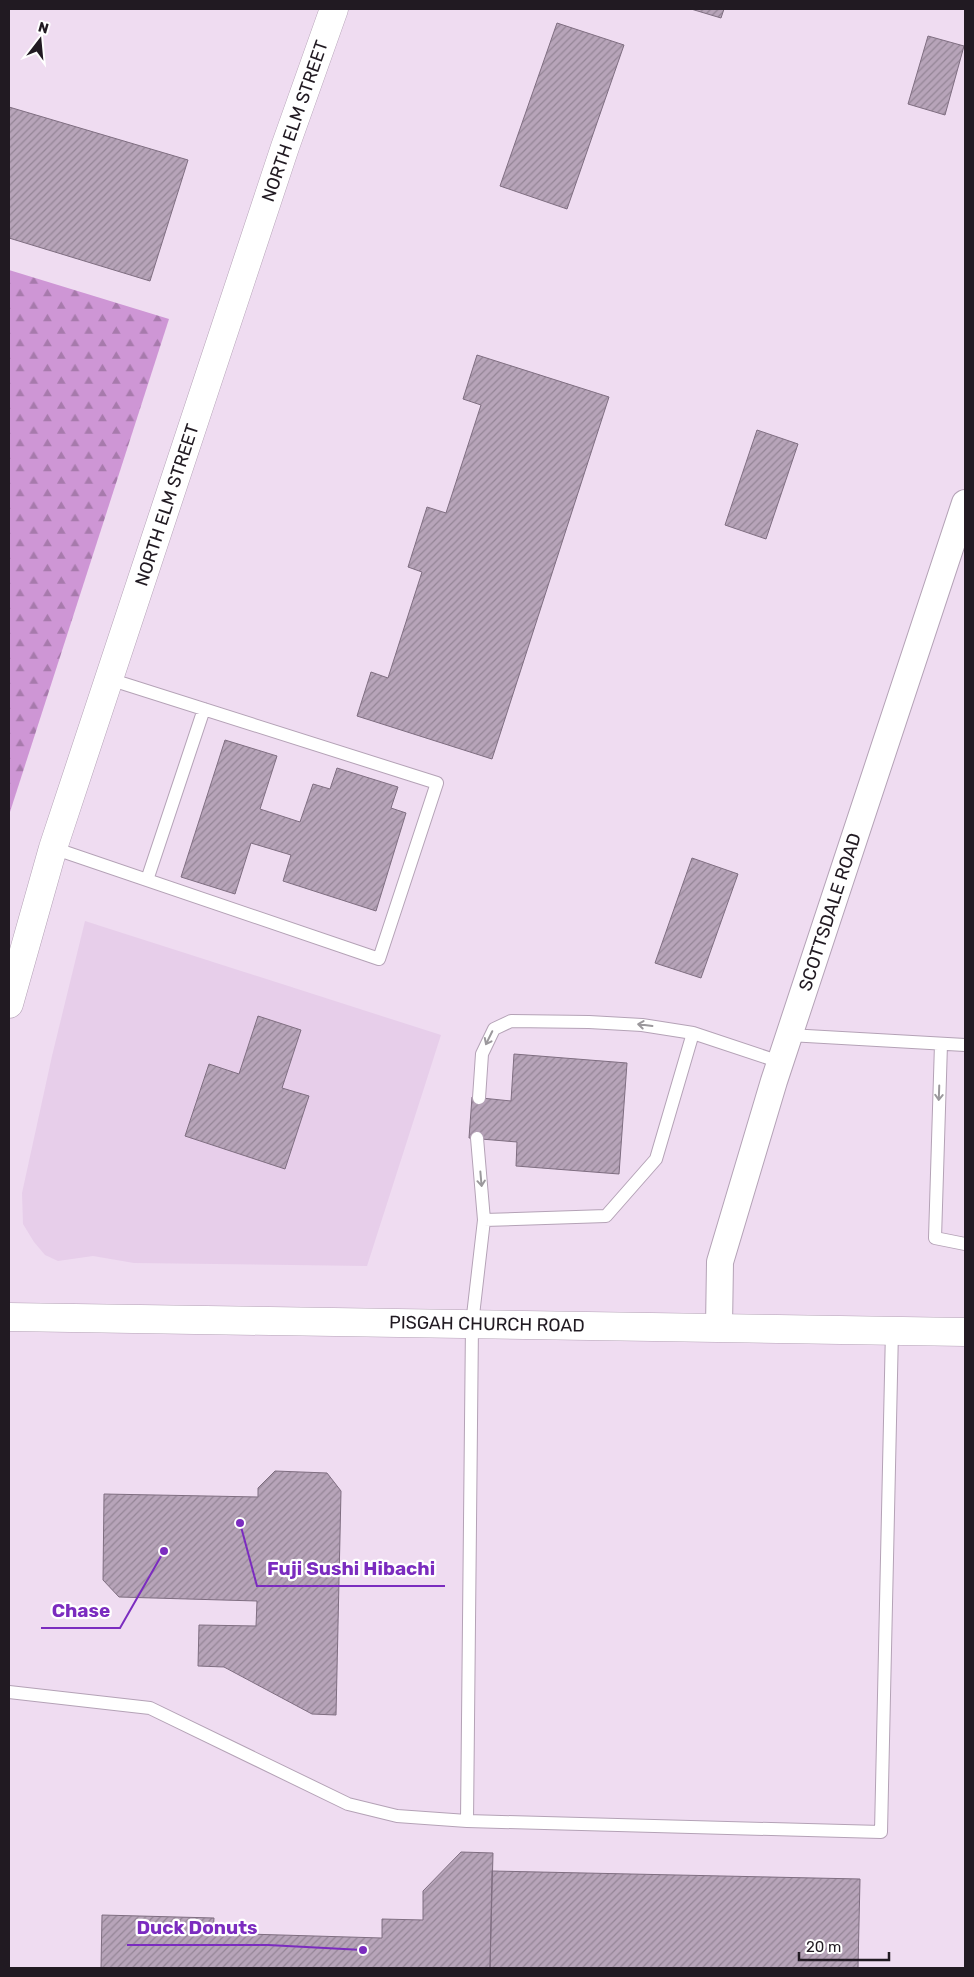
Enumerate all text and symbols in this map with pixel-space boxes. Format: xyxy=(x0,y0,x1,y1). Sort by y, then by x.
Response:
north arrow xyxy=(15,15,65,65)
text: N xyxy=(36,18,51,38)
street label: NORTH ELM STREET xyxy=(257,37,333,205)
street label: NORTH ELM STREET xyxy=(130,421,204,589)
street label: SCOTTSDALE ROAD xyxy=(794,830,866,994)
one-way arrow xyxy=(637,1020,653,1030)
one-way arrow xyxy=(484,1030,493,1045)
one-way arrow xyxy=(935,1085,944,1101)
one-way arrow xyxy=(476,1171,485,1187)
street label: PISGAH CHURCH ROAD xyxy=(389,1311,585,1337)
callout: Fuji Sushi Hibachi xyxy=(257,1552,445,1586)
text: Fuji Sushi Hibachi xyxy=(267,1557,435,1580)
callout: Chase xyxy=(41,1594,120,1628)
text: Chase xyxy=(52,1599,110,1622)
callout: Duck Donuts xyxy=(127,1911,268,1945)
text: Duck Donuts xyxy=(136,1916,258,1939)
scale bar xyxy=(799,1930,889,1962)
text: 20 m xyxy=(806,1938,841,1956)

